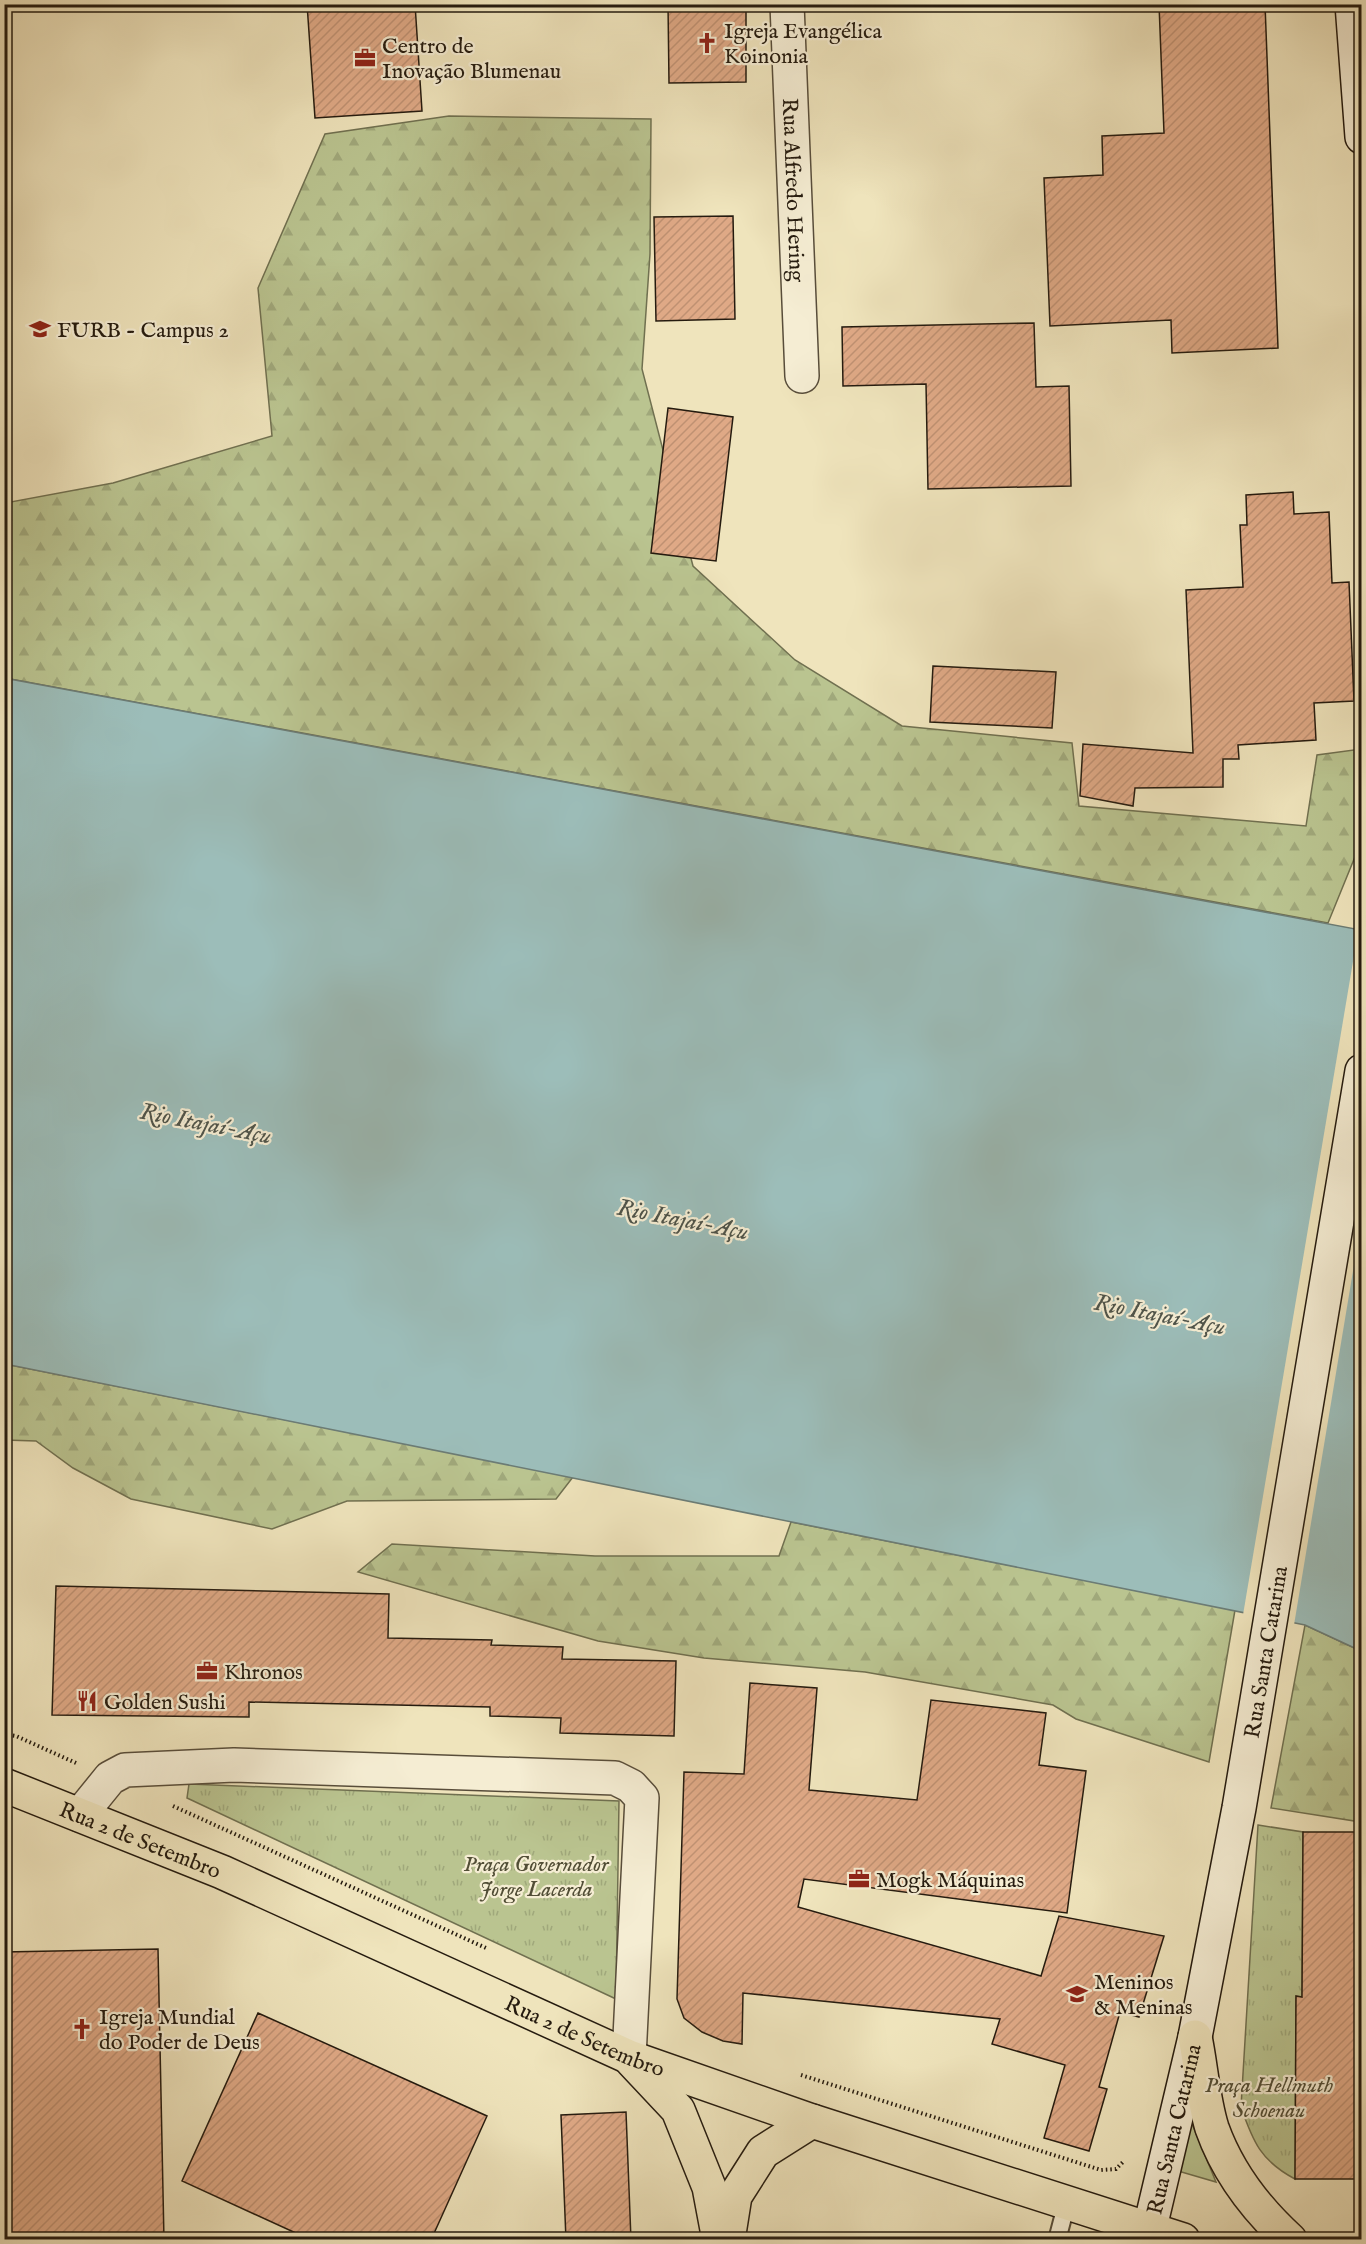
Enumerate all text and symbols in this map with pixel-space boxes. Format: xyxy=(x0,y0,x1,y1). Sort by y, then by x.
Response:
place label: Igreja Evangélica Koinonia xyxy=(724,18,882,71)
church icon: Igreja Evangélica Koinonia xyxy=(695,31,719,55)
place label: Centro de Inovação Blumenau xyxy=(382,33,561,86)
office icon: Centro de Inovação Blumenau xyxy=(353,46,377,70)
street label: Rua Alfredo Hering xyxy=(775,97,810,284)
school or university icon: FURB - Campus 2 xyxy=(28,317,52,341)
place label: FURB - Campus 2 xyxy=(57,317,229,345)
water label: Rio Itajaí-Açu xyxy=(137,1097,274,1152)
water label: Rio Itajaí-Açu xyxy=(614,1193,751,1248)
water label: Rio Itajaí-Açu xyxy=(1091,1288,1228,1343)
street label: Rua Santa Catarina xyxy=(1239,1564,1295,1741)
office icon: Khronos xyxy=(195,1659,219,1683)
place label: Khronos xyxy=(224,1659,303,1687)
restaurant icon: Golden Sushi xyxy=(75,1689,99,1713)
place label: Golden Sushi xyxy=(104,1689,226,1717)
street label: Rua 2 de Setembro xyxy=(55,1796,225,1886)
park label: Praça Governador Jorge Lacerda xyxy=(464,1851,610,1904)
office icon: Mogk Máquinas xyxy=(847,1867,871,1891)
place label: Mogk Máquinas xyxy=(876,1867,1024,1895)
place label: Meninos & Meninas xyxy=(1094,1969,1193,2022)
school or university icon: Meninos & Meninas xyxy=(1065,1982,1089,2006)
street label: Rua 2 de Setembro xyxy=(500,1990,668,2084)
place label: Igreja Mundial do Poder de Deus xyxy=(99,2004,260,2057)
church icon: Igreja Mundial do Poder de Deus xyxy=(70,2017,94,2041)
street label: Rua Santa Catarina xyxy=(1142,2041,1209,2218)
park label: Praça Hellmuth Schoenau xyxy=(1205,2072,1333,2125)

